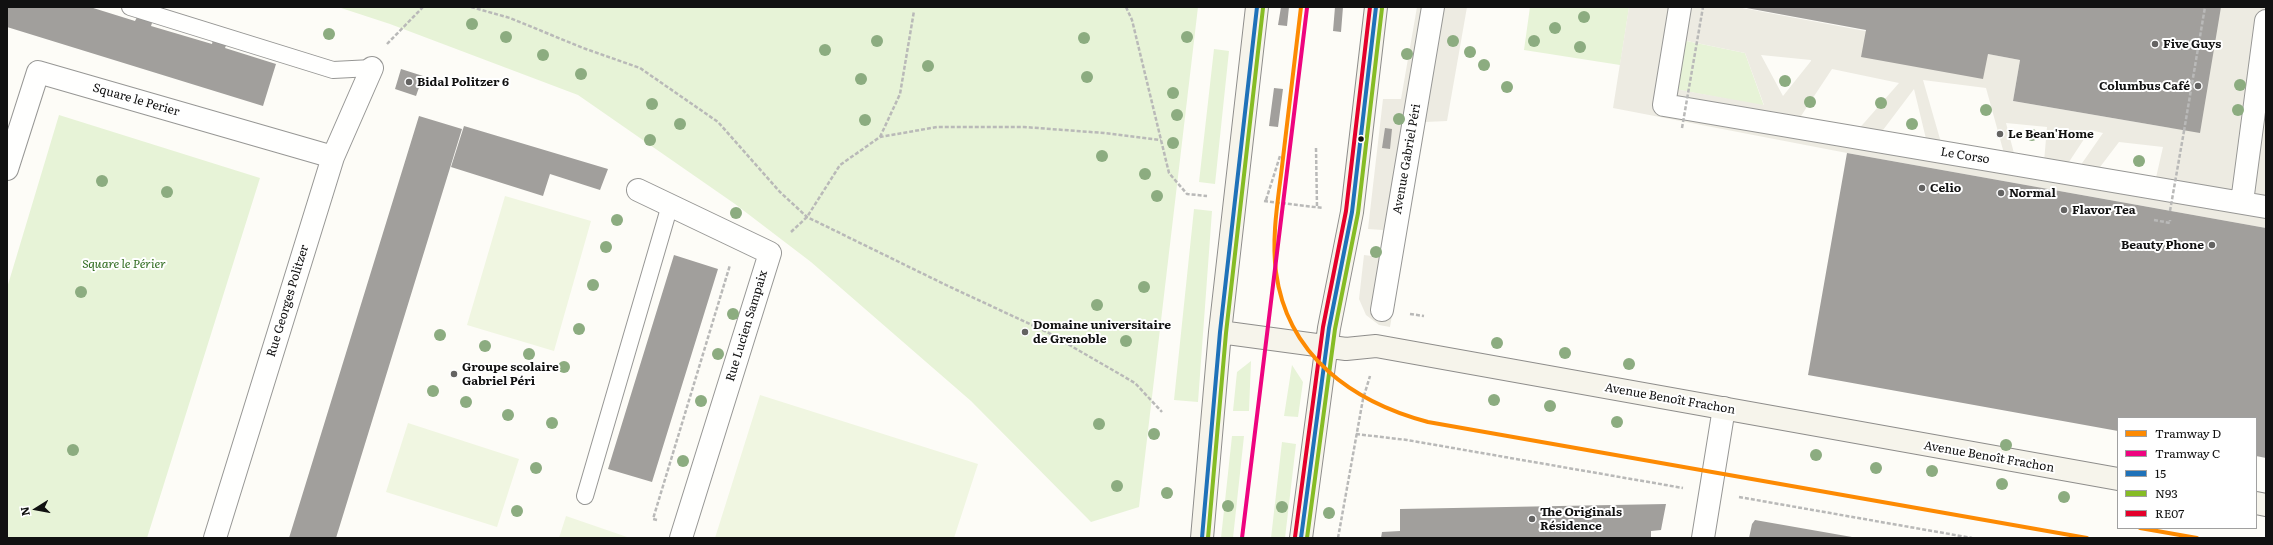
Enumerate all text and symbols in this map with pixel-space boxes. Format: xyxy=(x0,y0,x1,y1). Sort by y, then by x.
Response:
place label: Five Guys xyxy=(2163,37,2221,51)
marker: Five Guys xyxy=(2150,39,2160,49)
place label: Bidal Politzer 6 xyxy=(417,75,509,89)
marker: Bidal Politzer 6 xyxy=(404,77,414,87)
place label: Columbus Café xyxy=(2099,79,2190,93)
street label: Square le Perier xyxy=(91,81,181,119)
marker: Columbus Café xyxy=(2193,81,2203,91)
street label: Avenue Gabriel Péri xyxy=(1390,103,1424,215)
place label: Le Bean'Home xyxy=(2008,127,2094,141)
marker: Le Bean'Home xyxy=(1995,129,2005,139)
unlabelled marker xyxy=(1356,134,1366,144)
street label: Le Corso xyxy=(1939,145,1991,167)
place label: Celio xyxy=(1930,181,1961,195)
marker: Celio xyxy=(1917,183,1927,193)
place label: Normal xyxy=(2009,186,2056,200)
marker: Normal xyxy=(1996,188,2006,198)
place label: Flavor Tea xyxy=(2072,203,2136,217)
marker: Flavor Tea xyxy=(2059,205,2069,215)
place label: Beauty Phone xyxy=(2121,238,2204,252)
marker: Beauty Phone xyxy=(2207,240,2217,250)
street label: Rue Georges Politzer xyxy=(264,243,312,359)
park label: Square le Périer xyxy=(82,257,166,271)
street label: Rue Lucien Sampaix xyxy=(723,269,771,383)
place label: Domaine universitaire de Grenoble xyxy=(1033,318,1171,346)
marker: Domaine universitaire de Grenoble xyxy=(1020,327,1030,337)
place label: Groupe scolaire Gabriel Péri xyxy=(462,360,559,388)
marker: Groupe scolaire Gabriel Péri xyxy=(449,369,459,379)
street label: Avenue Benoît Frachon xyxy=(1604,380,1736,418)
legend xyxy=(2117,417,2257,529)
text: Tramway D xyxy=(2155,424,2221,442)
street label: Avenue Benoît Frachon xyxy=(1923,438,2055,476)
text: Tramway C xyxy=(2155,444,2221,462)
text: 15 xyxy=(2155,464,2166,482)
text: N93 xyxy=(2155,484,2178,502)
north arrow xyxy=(16,489,56,529)
text: RE07 xyxy=(2155,504,2184,522)
text: N xyxy=(15,505,33,517)
place label: The Originals Résidence xyxy=(1540,505,1622,533)
marker: The Originals Résidence xyxy=(1527,514,1537,524)

